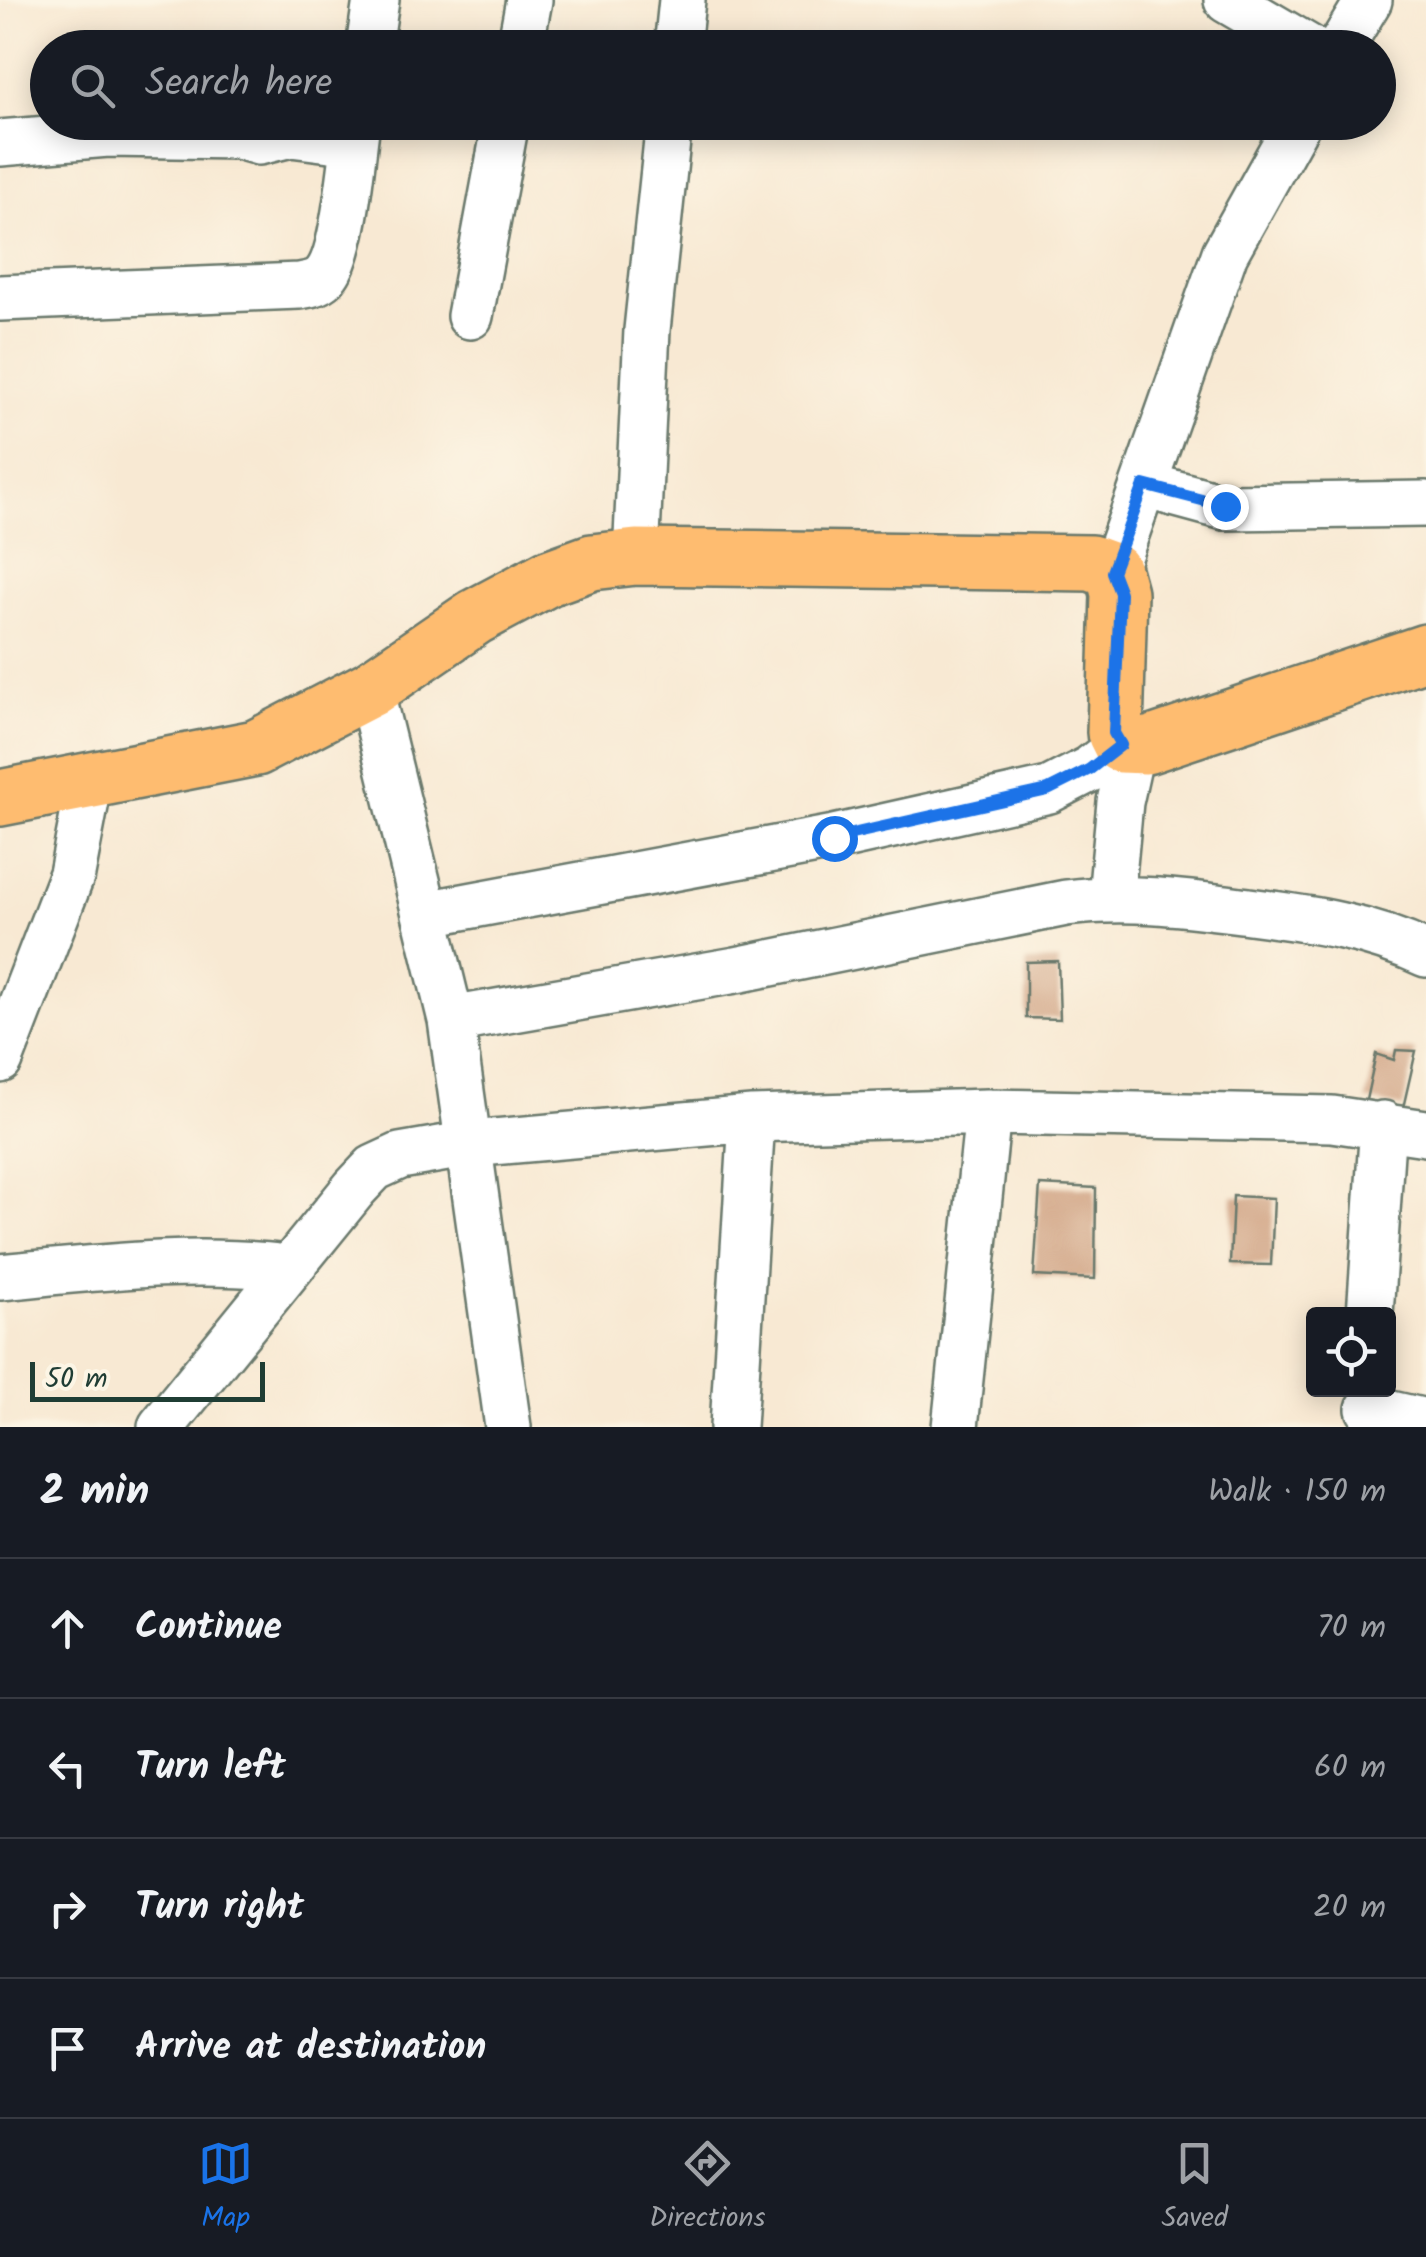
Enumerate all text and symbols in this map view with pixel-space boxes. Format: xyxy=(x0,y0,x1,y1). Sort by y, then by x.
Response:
search box xyxy=(30,30,1396,140)
text: Search here xyxy=(145,55,332,115)
icon: search xyxy=(65,58,120,113)
route end xyxy=(1203,484,1249,530)
route start xyxy=(812,816,858,862)
map controls xyxy=(1306,1307,1396,1397)
button: locate xyxy=(1306,1307,1396,1397)
scale bar xyxy=(30,1357,265,1402)
text: 50 m xyxy=(45,1357,108,1402)
text: 2 min xyxy=(40,1459,149,1526)
text: Walk · 150 m xyxy=(1208,1467,1386,1518)
text: Continue xyxy=(135,1598,282,1658)
icon: ahead xyxy=(40,1601,95,1656)
text: 70 m xyxy=(1317,1603,1386,1654)
text: Turn left xyxy=(135,1738,286,1798)
icon: left xyxy=(40,1741,95,1796)
text: 60 m xyxy=(1314,1743,1386,1794)
text: Turn right xyxy=(135,1878,304,1938)
icon: right xyxy=(40,1881,95,1936)
text: 20 m xyxy=(1313,1883,1386,1934)
text: Arrive at destination xyxy=(135,2018,486,2078)
icon: arrive xyxy=(40,2021,95,2076)
tab: Map xyxy=(198,2136,253,2241)
tab: Directions xyxy=(649,2136,765,2241)
tab: Saved xyxy=(1162,2136,1228,2241)

